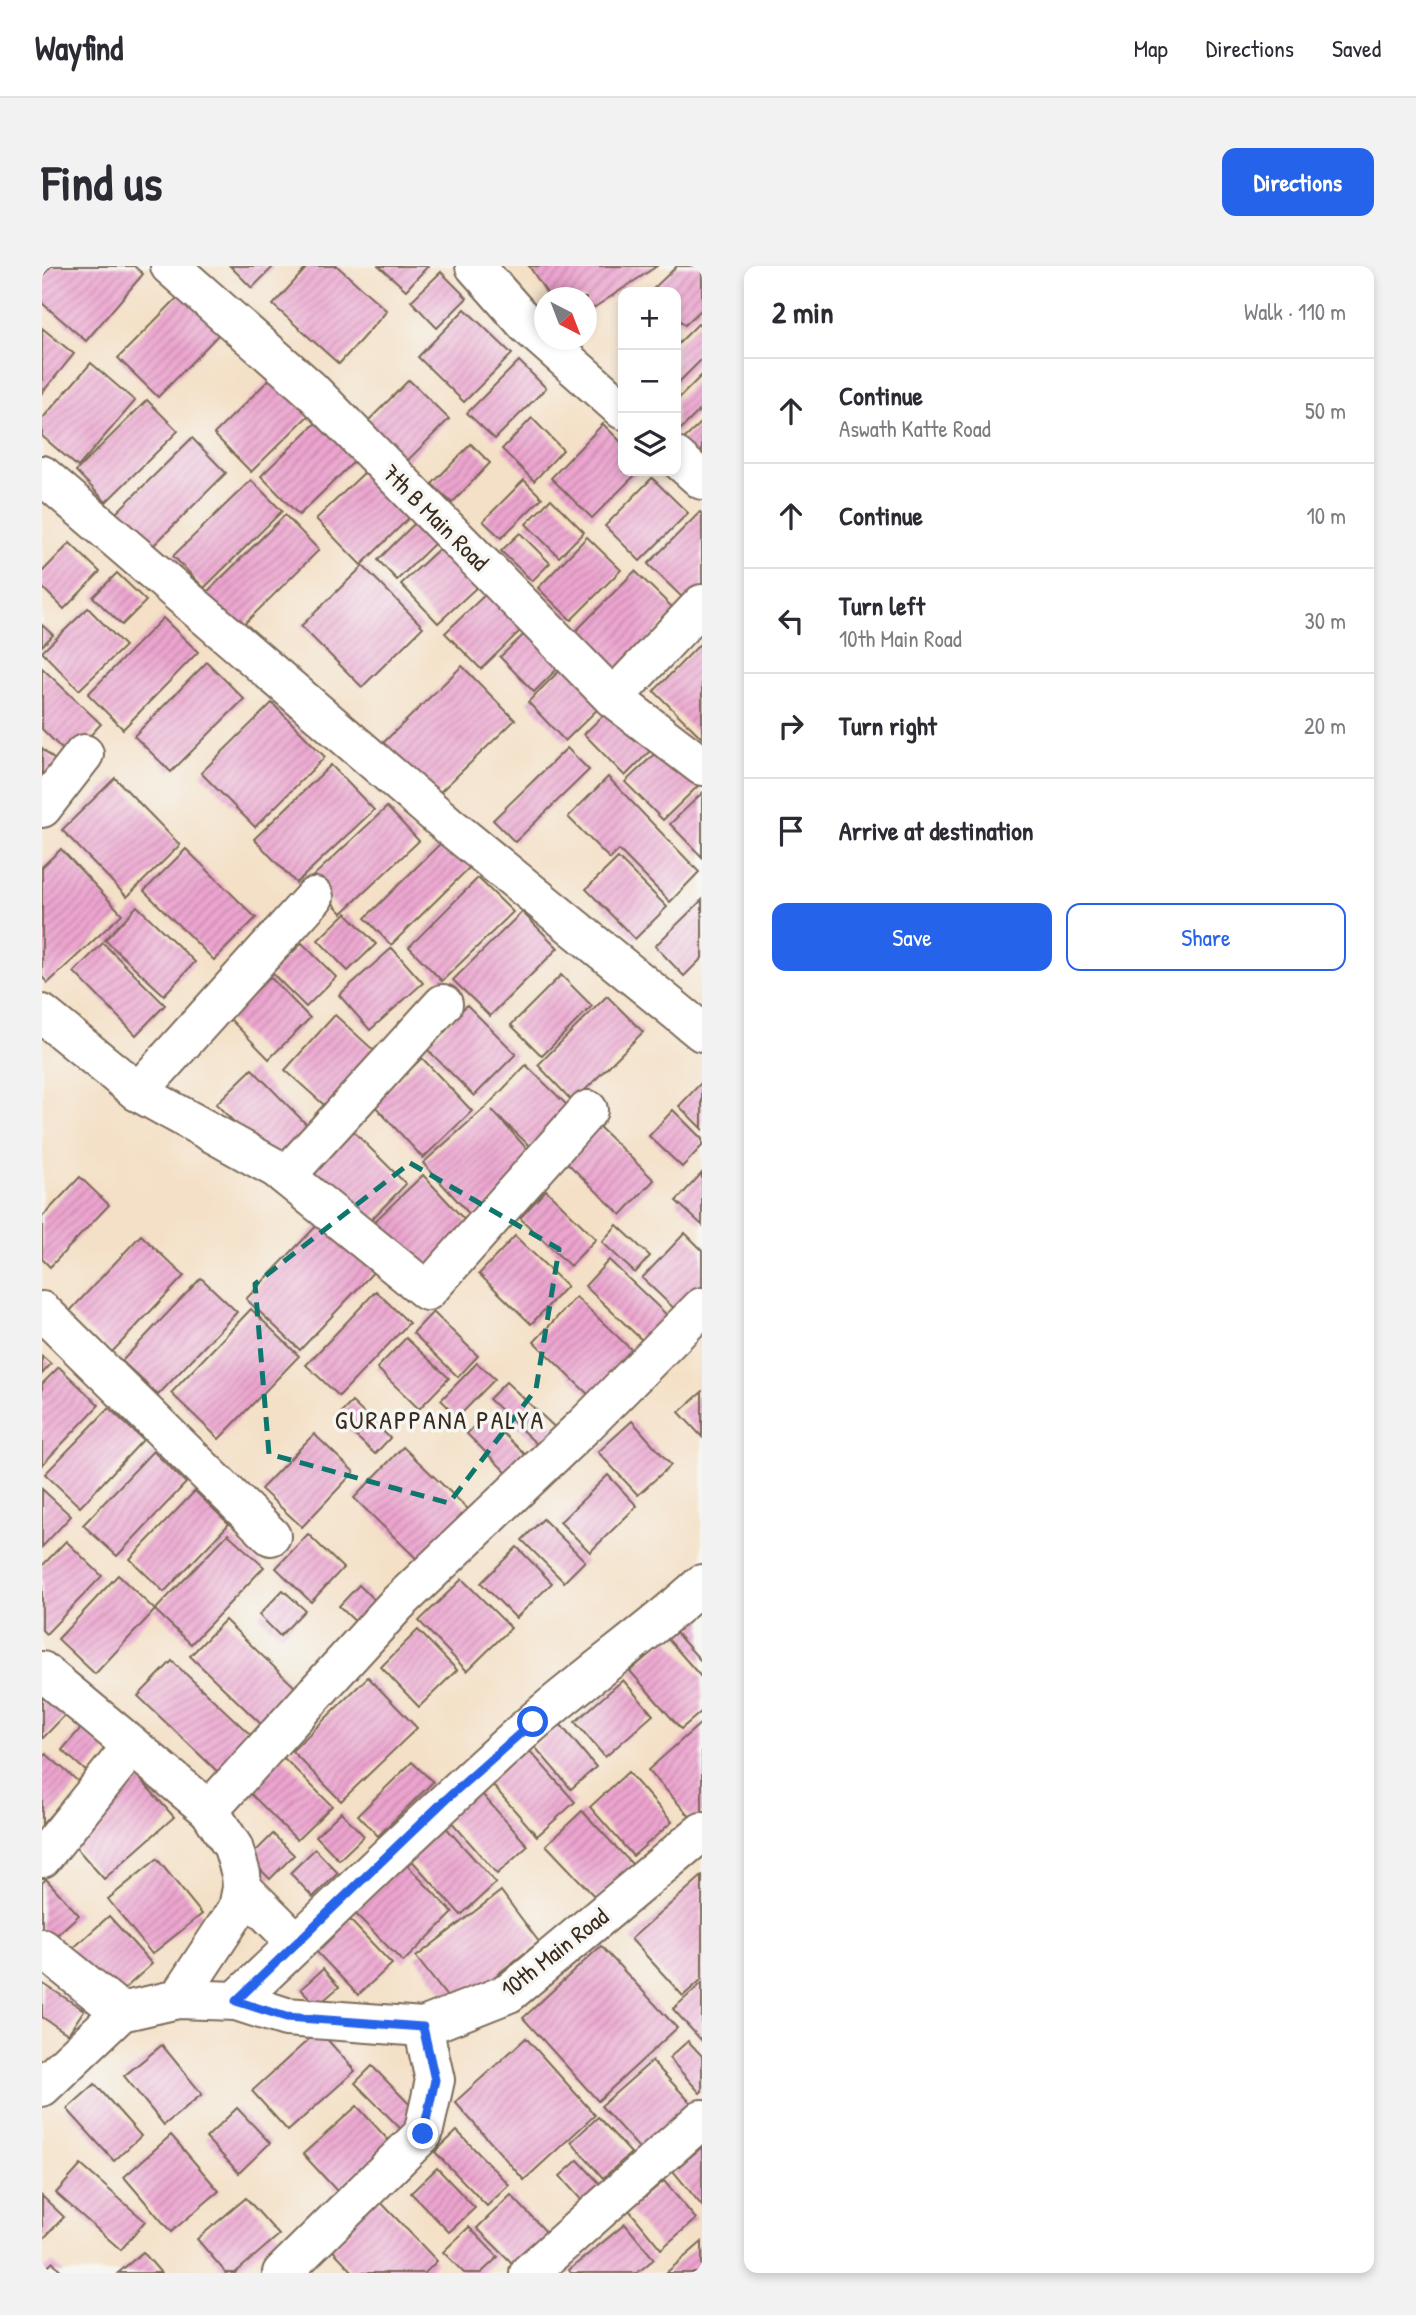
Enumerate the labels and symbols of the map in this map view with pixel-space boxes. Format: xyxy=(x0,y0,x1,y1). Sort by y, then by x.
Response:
north arrow xyxy=(534,287,597,350)
street label: 7th B Main Road xyxy=(376,457,496,577)
district label: GURAPPANA PALYA xyxy=(335,1402,545,1437)
route start xyxy=(517,1706,548,1737)
street label: 10th Main Road xyxy=(494,1900,614,2004)
route end xyxy=(407,2118,438,2149)

